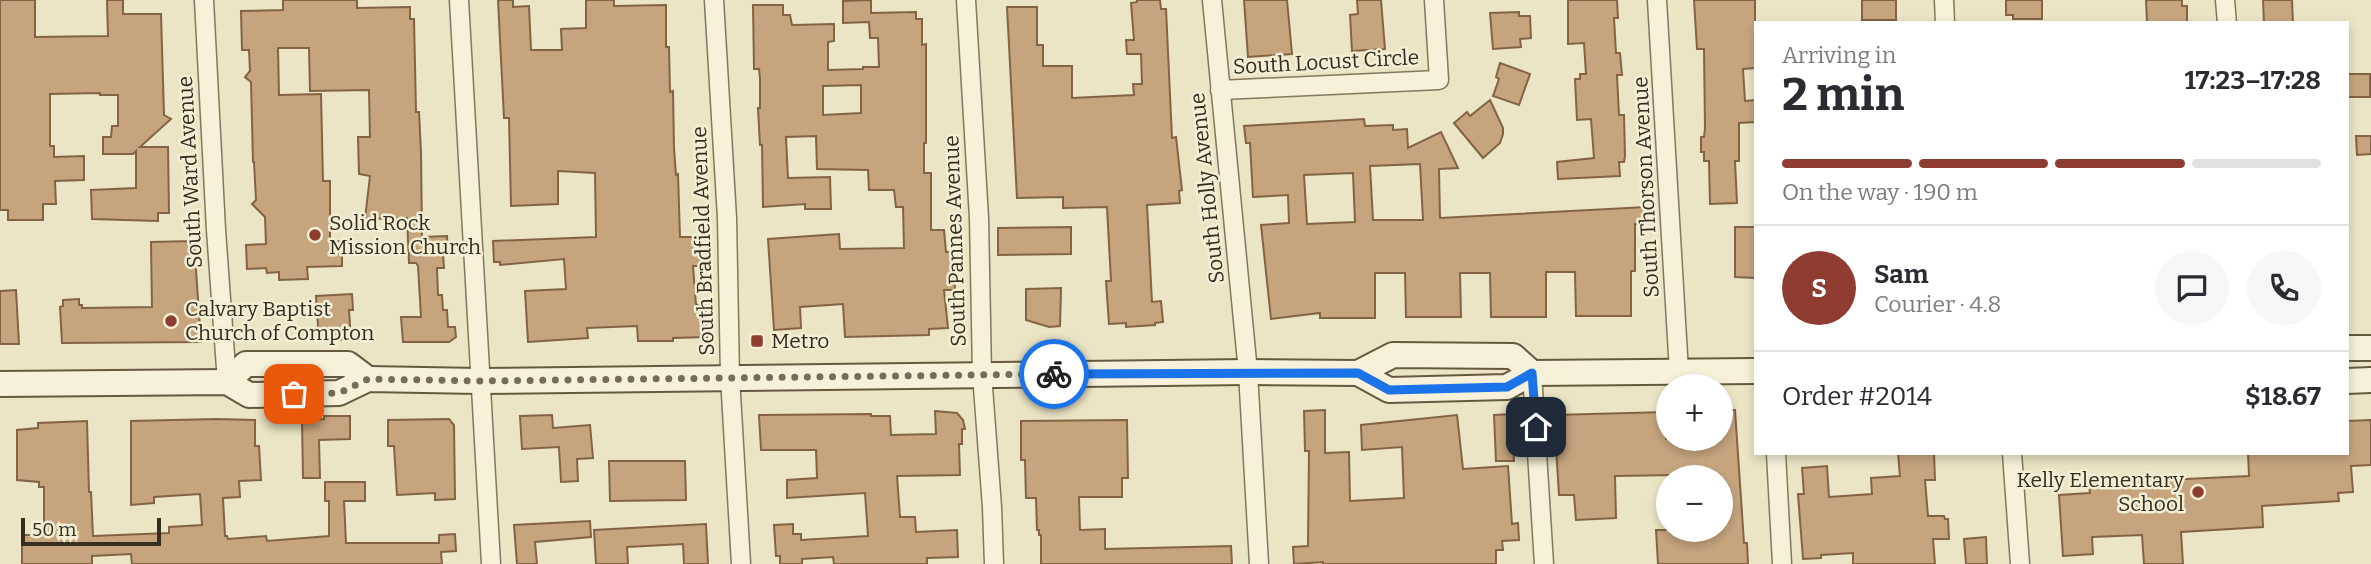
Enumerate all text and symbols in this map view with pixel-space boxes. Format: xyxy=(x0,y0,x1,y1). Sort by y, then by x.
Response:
text: Arriving in xyxy=(1782,41,1896,69)
street label: South Locust Circle xyxy=(1232,44,1420,80)
text: 17:23–17:28 xyxy=(2185,65,2321,96)
text: 2 min xyxy=(1782,67,1904,122)
street label: South Ward Avenue xyxy=(172,75,208,269)
street label: South Thorson Avenue xyxy=(1627,76,1665,298)
street label: South Holly Avenue xyxy=(1184,91,1230,285)
street label: South Bradfield Avenue xyxy=(686,126,720,356)
street label: South Pannes Avenue xyxy=(938,135,972,347)
text: On the way · 190 m xyxy=(1782,178,1978,206)
place label: Solid Rock Mission Church xyxy=(329,210,481,260)
marker: Solid Rock Mission Church xyxy=(307,227,323,243)
button: chat xyxy=(2155,251,2229,325)
button: phone xyxy=(2247,251,2321,325)
text: Sam xyxy=(1874,259,1929,290)
text: S xyxy=(1811,273,1827,304)
text: Courier · 4.8 xyxy=(1874,290,2001,318)
place label: Calvary Baptist Church of Compton xyxy=(185,296,374,346)
marker: Calvary Baptist Church of Compton xyxy=(163,313,179,329)
place label: Metro xyxy=(771,328,829,354)
marker: Metro xyxy=(749,333,765,349)
courier xyxy=(1019,339,1089,409)
icon: bike xyxy=(1035,355,1073,393)
pin xyxy=(264,364,324,424)
map controls xyxy=(1656,374,1733,542)
button: + xyxy=(1656,374,1733,451)
icon: bag xyxy=(275,375,313,413)
text: Order #2014 xyxy=(1782,381,1932,412)
text: $18.67 xyxy=(2245,381,2321,412)
pin xyxy=(1506,397,1566,457)
icon: home xyxy=(1517,408,1555,446)
button: − xyxy=(1656,465,1733,542)
place label: Kelly Elementary School xyxy=(2017,467,2185,517)
marker: Kelly Elementary School xyxy=(2190,484,2206,500)
scale bar xyxy=(21,515,161,547)
text: 50 m xyxy=(32,518,76,541)

